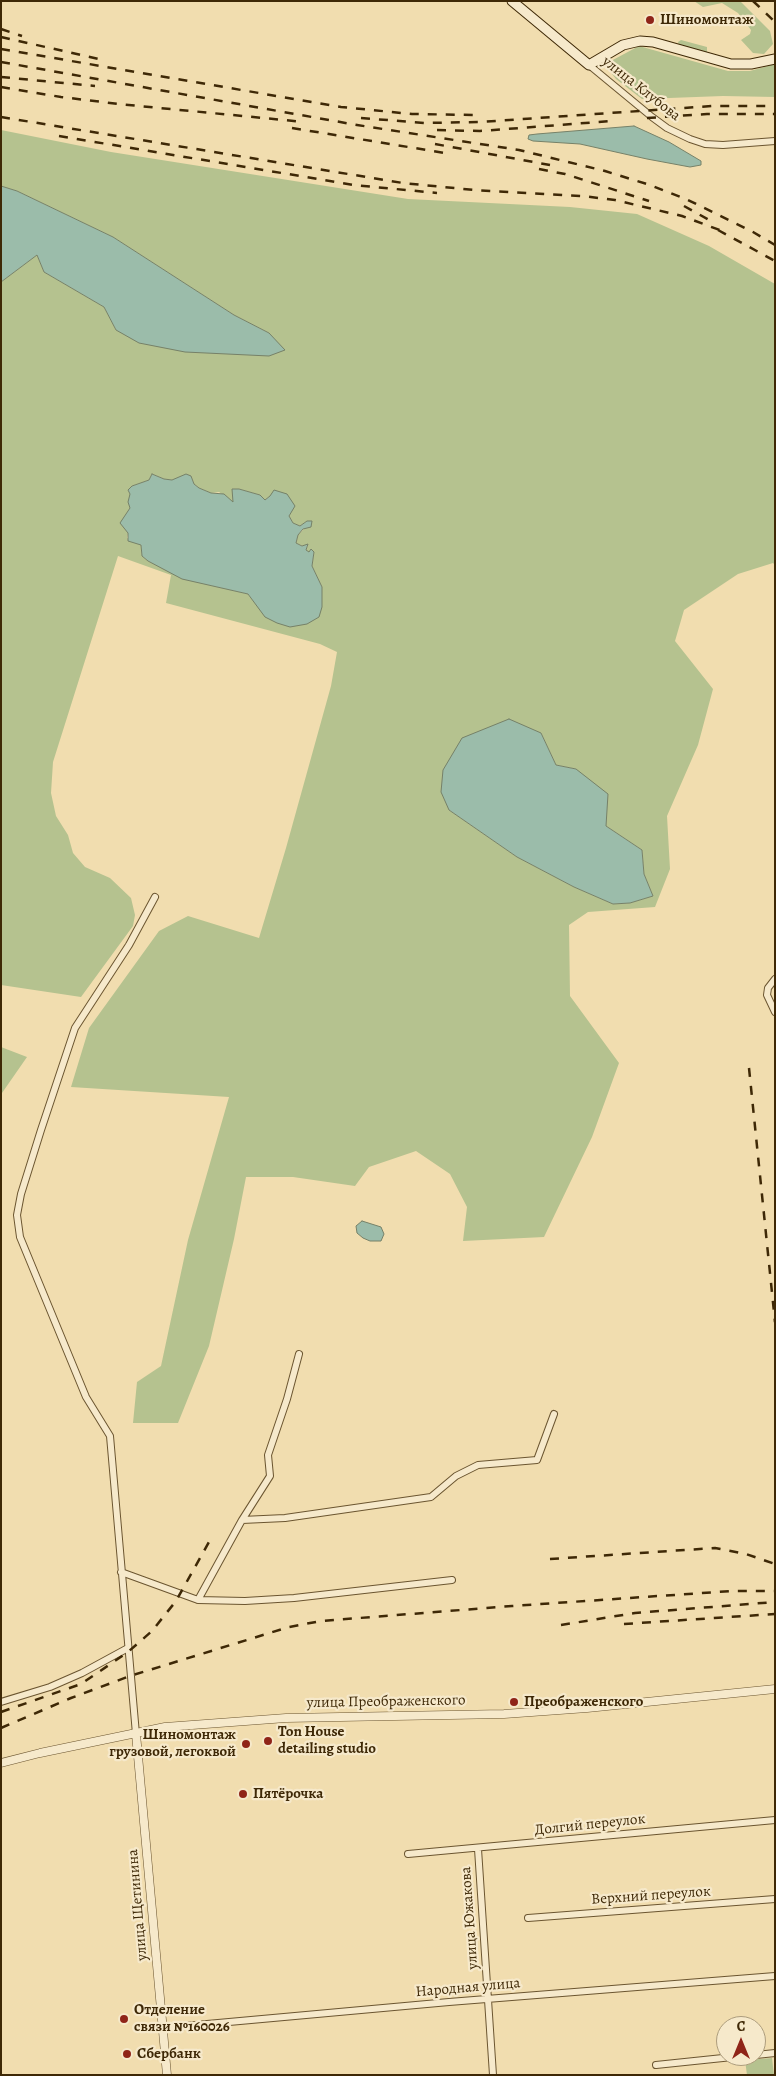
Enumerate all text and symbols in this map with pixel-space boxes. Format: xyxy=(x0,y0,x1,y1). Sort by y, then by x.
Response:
place label: Шиномонтаж xyxy=(660,11,754,29)
marker: Шиномонтаж xyxy=(644,14,656,26)
street label: улица Клубова xyxy=(598,53,684,125)
street label: улица Преображенского xyxy=(306,1692,466,1712)
place label: Преображенского xyxy=(524,1693,643,1711)
marker: Преображенского xyxy=(508,1696,520,1708)
place label: Ton House detailing studio xyxy=(278,1723,376,1758)
place label: Шиномонтаж грузовой, легоквой xyxy=(109,1726,236,1761)
marker: Ton House detailing studio xyxy=(262,1735,274,1747)
marker: Шиномонтаж грузовой, легоквой xyxy=(240,1738,252,1750)
place label: Пятёрочка xyxy=(253,1785,323,1803)
marker: Пятёрочка xyxy=(237,1788,249,1800)
street label: Долгий переулок xyxy=(534,1810,646,1840)
street label: улица Щетинина xyxy=(124,1848,152,1962)
street label: улица Южакова xyxy=(457,1866,483,1970)
street label: Верхний переулок xyxy=(591,1883,711,1909)
street label: Народная улица xyxy=(415,1974,521,2002)
place label: Отделение связи №160026 xyxy=(134,2001,230,2036)
marker: Отделение связи №160026 xyxy=(118,2013,130,2025)
north arrow xyxy=(716,2016,766,2066)
text: С xyxy=(737,2017,745,2036)
place label: Сбербанк xyxy=(137,2045,201,2063)
marker: Сбербанк xyxy=(121,2048,133,2060)

